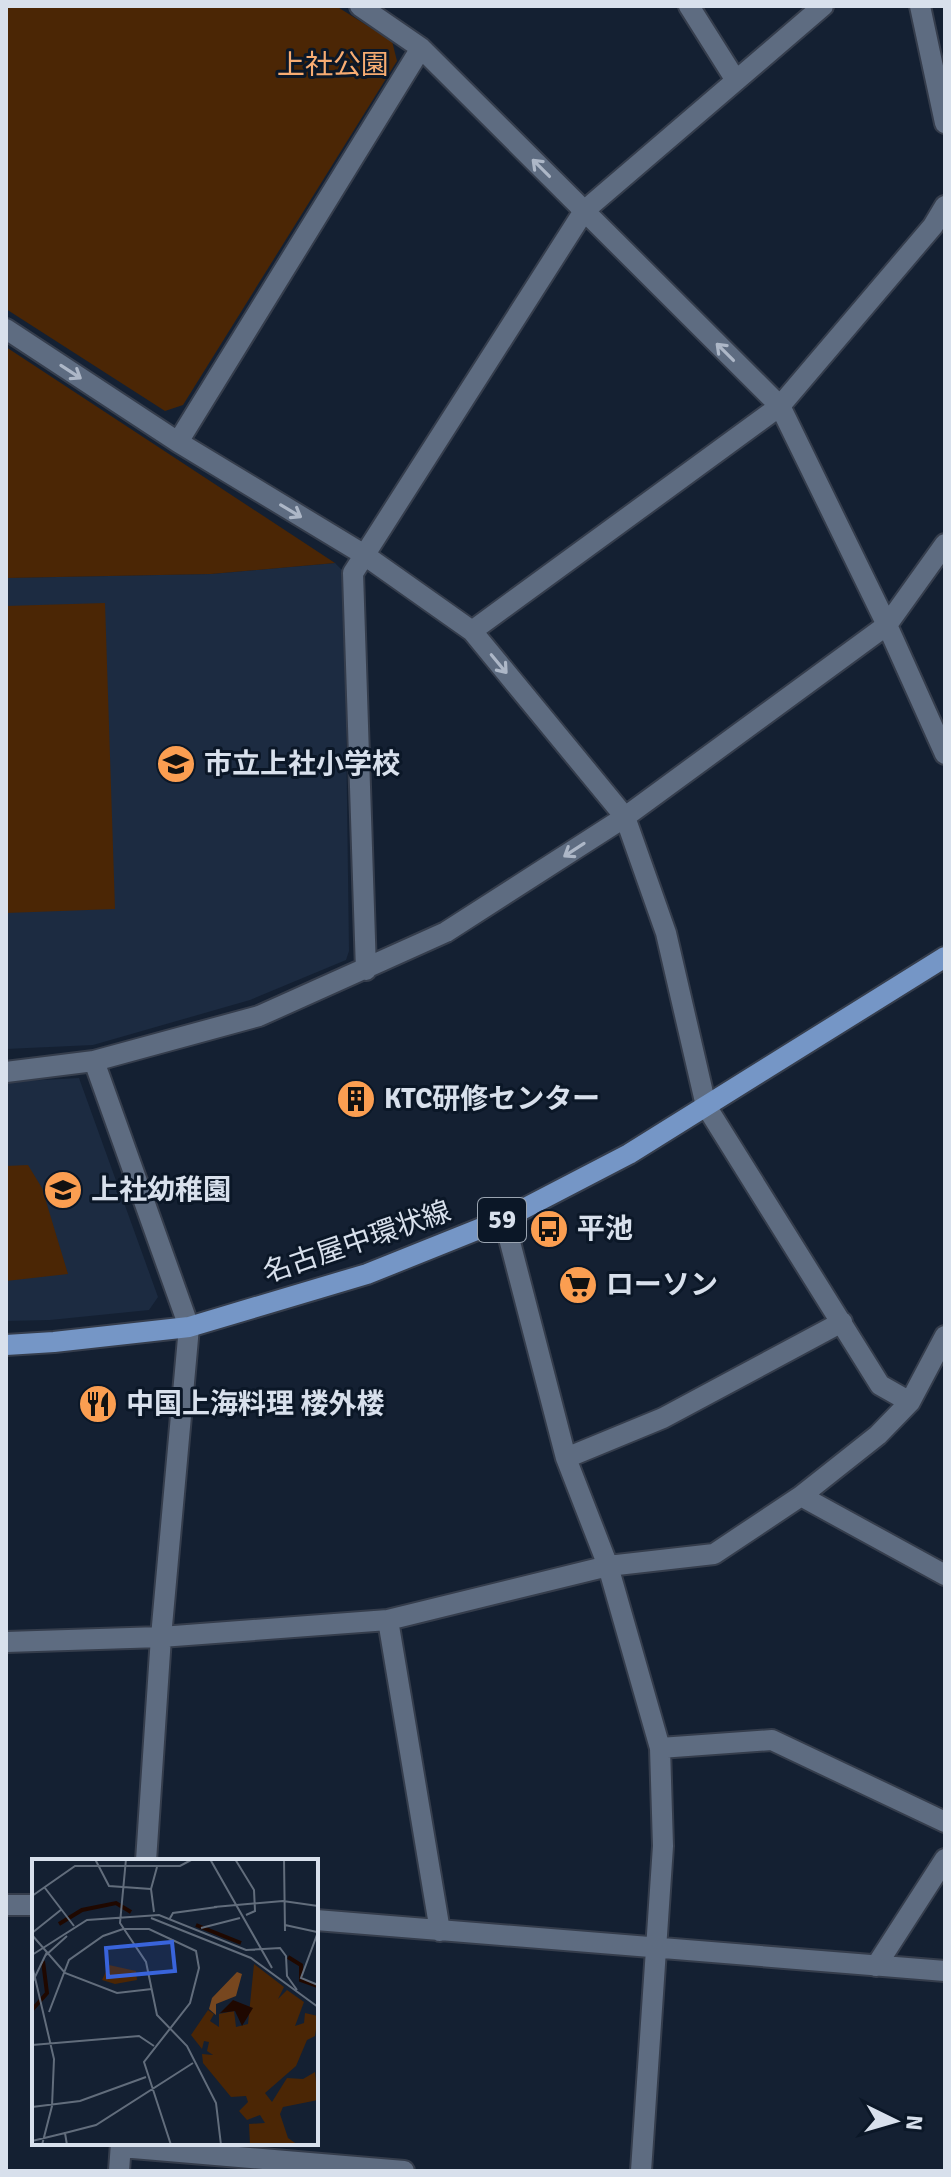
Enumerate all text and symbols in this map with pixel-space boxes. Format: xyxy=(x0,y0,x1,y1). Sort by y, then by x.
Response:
park label: 上社公園 xyxy=(277,48,389,82)
one-way arrow xyxy=(532,159,551,178)
one-way arrow xyxy=(715,342,734,362)
one-way arrow xyxy=(59,364,82,380)
one-way arrow xyxy=(279,503,302,519)
one-way arrow xyxy=(490,653,508,674)
school or university icon: 市立上社小学校 xyxy=(155,743,197,785)
place label: 市立上社小学校 xyxy=(204,747,400,781)
one-way arrow xyxy=(563,842,585,859)
building icon: KTC研修センター xyxy=(335,1078,377,1120)
place label: KTC研修センター xyxy=(384,1082,600,1116)
school or university icon: 上社幼稚園 xyxy=(42,1169,84,1211)
place label: 上社幼稚園 xyxy=(91,1173,231,1207)
street label: 名古屋中環状線 xyxy=(259,1194,455,1290)
road number: 59 xyxy=(478,1198,526,1242)
bus stop icon: 平池 xyxy=(528,1208,570,1250)
place label: 平池 xyxy=(577,1212,633,1246)
supermarket icon: ローソン xyxy=(557,1264,599,1306)
place label: ローソン xyxy=(606,1268,718,1302)
restaurant icon: 中国上海料理 楼外楼 xyxy=(77,1383,119,1425)
place label: 中国上海料理 楼外楼 xyxy=(126,1387,384,1421)
inset map xyxy=(32,1859,318,2145)
north arrow xyxy=(855,2081,935,2161)
text: N xyxy=(900,2114,929,2132)

